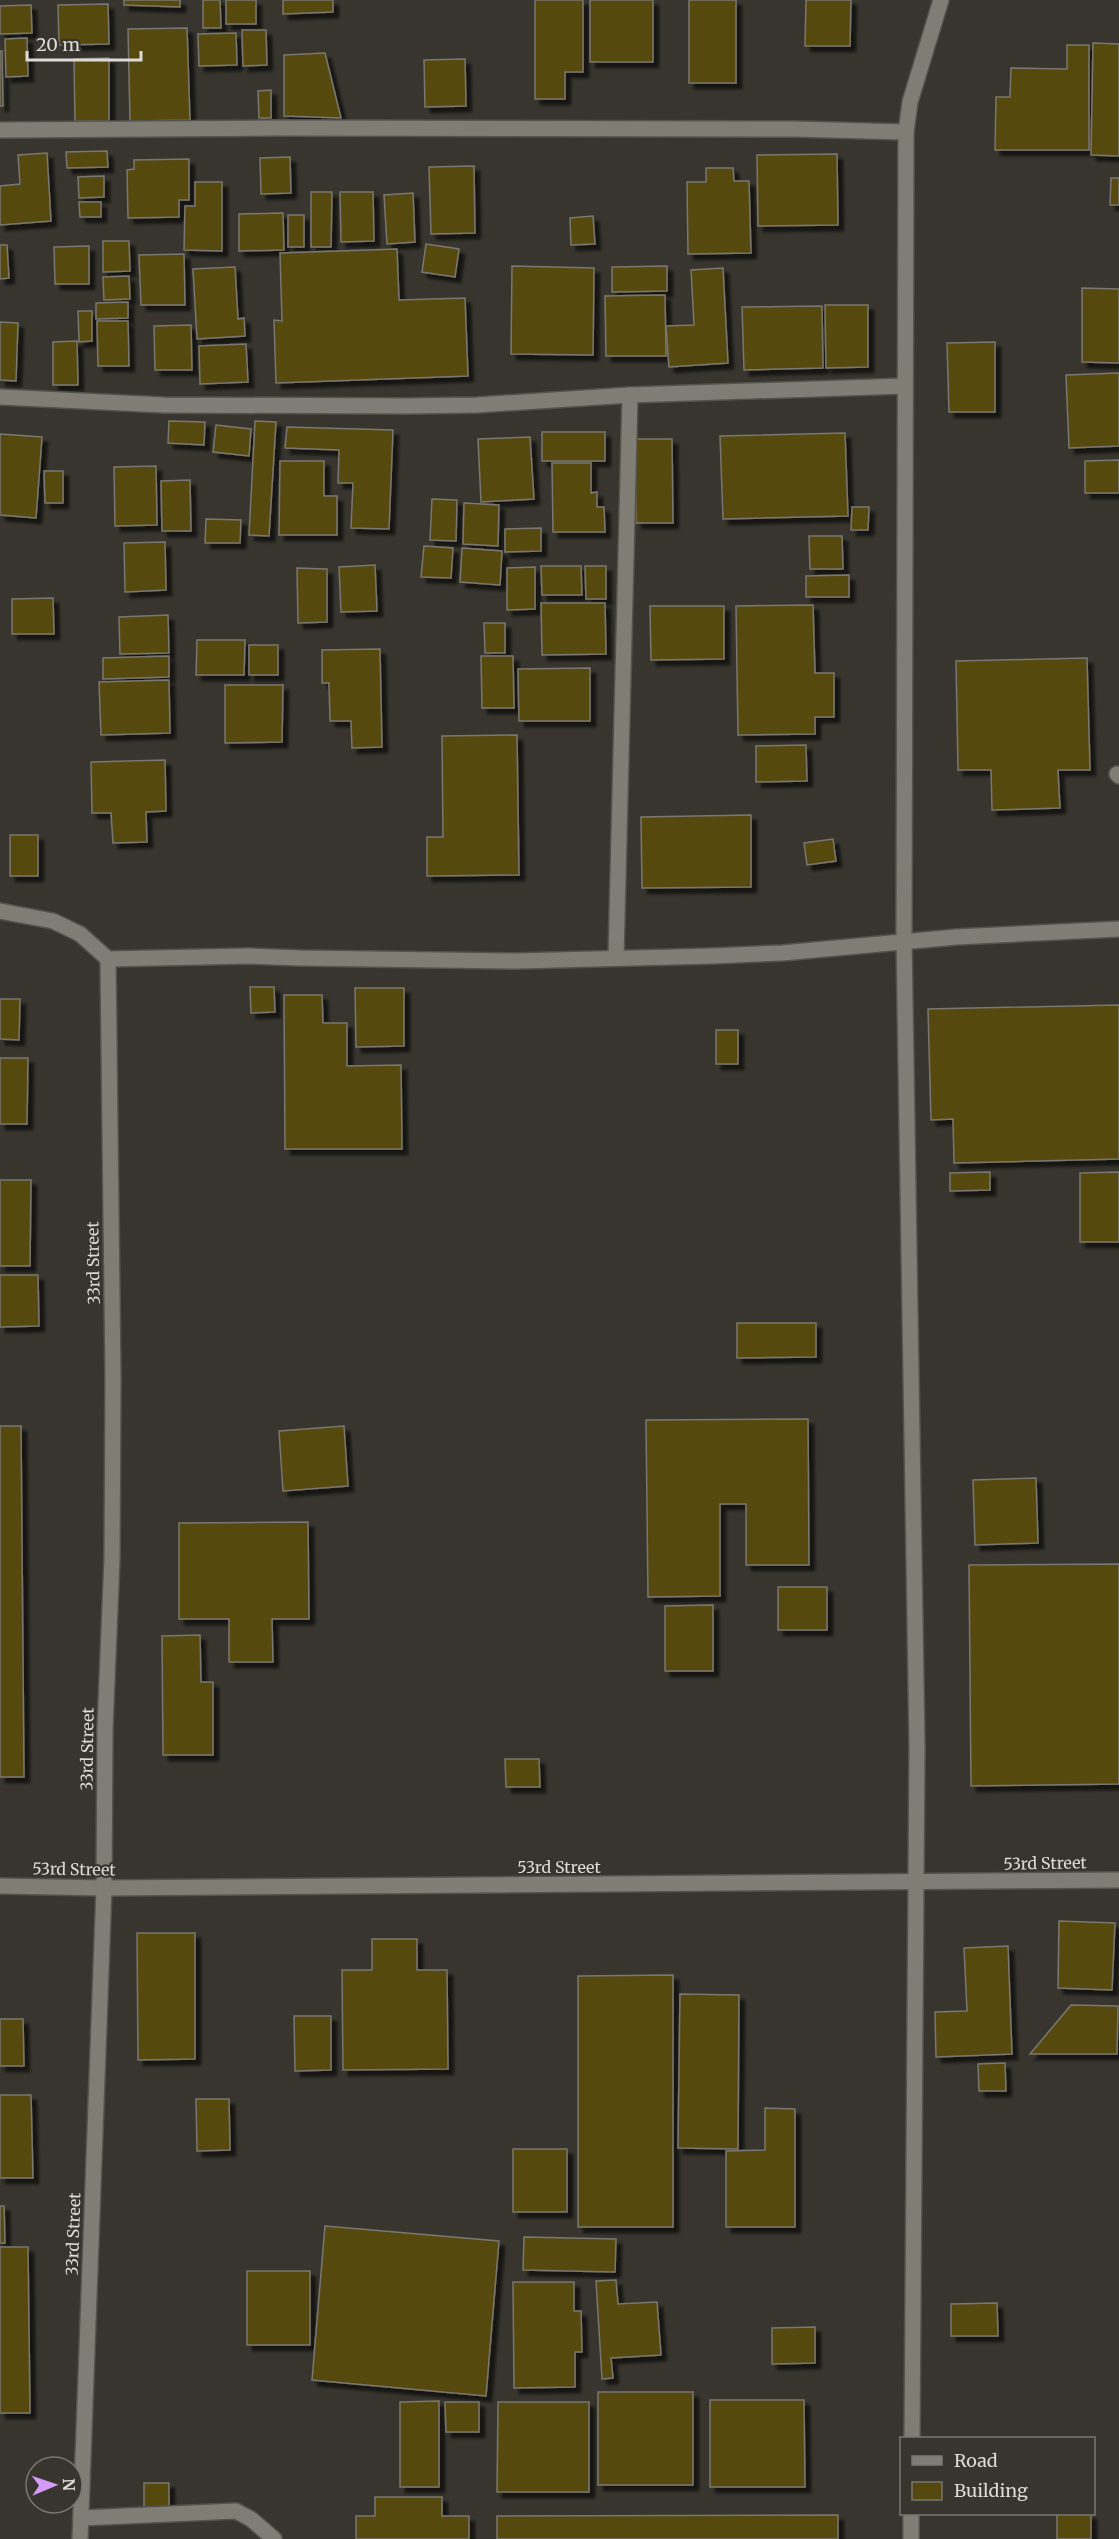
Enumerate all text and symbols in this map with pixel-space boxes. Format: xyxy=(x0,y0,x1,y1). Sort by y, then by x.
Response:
scale bar xyxy=(27,24,141,62)
text: 20 m xyxy=(36,33,80,56)
street label: 33rd Street xyxy=(82,1220,104,1305)
street label: 33rd Street xyxy=(76,1706,98,1791)
street label: 53rd Street xyxy=(1003,1852,1088,1874)
street label: 53rd Street xyxy=(517,1857,601,1877)
street label: 53rd Street xyxy=(32,1858,117,1880)
street label: 33rd Street xyxy=(62,2191,84,2276)
legend xyxy=(900,2437,1095,2515)
text: Road xyxy=(954,2449,998,2472)
north arrow xyxy=(24,2455,84,2515)
text: N xyxy=(59,2478,79,2492)
text: Building xyxy=(954,2479,1028,2502)

